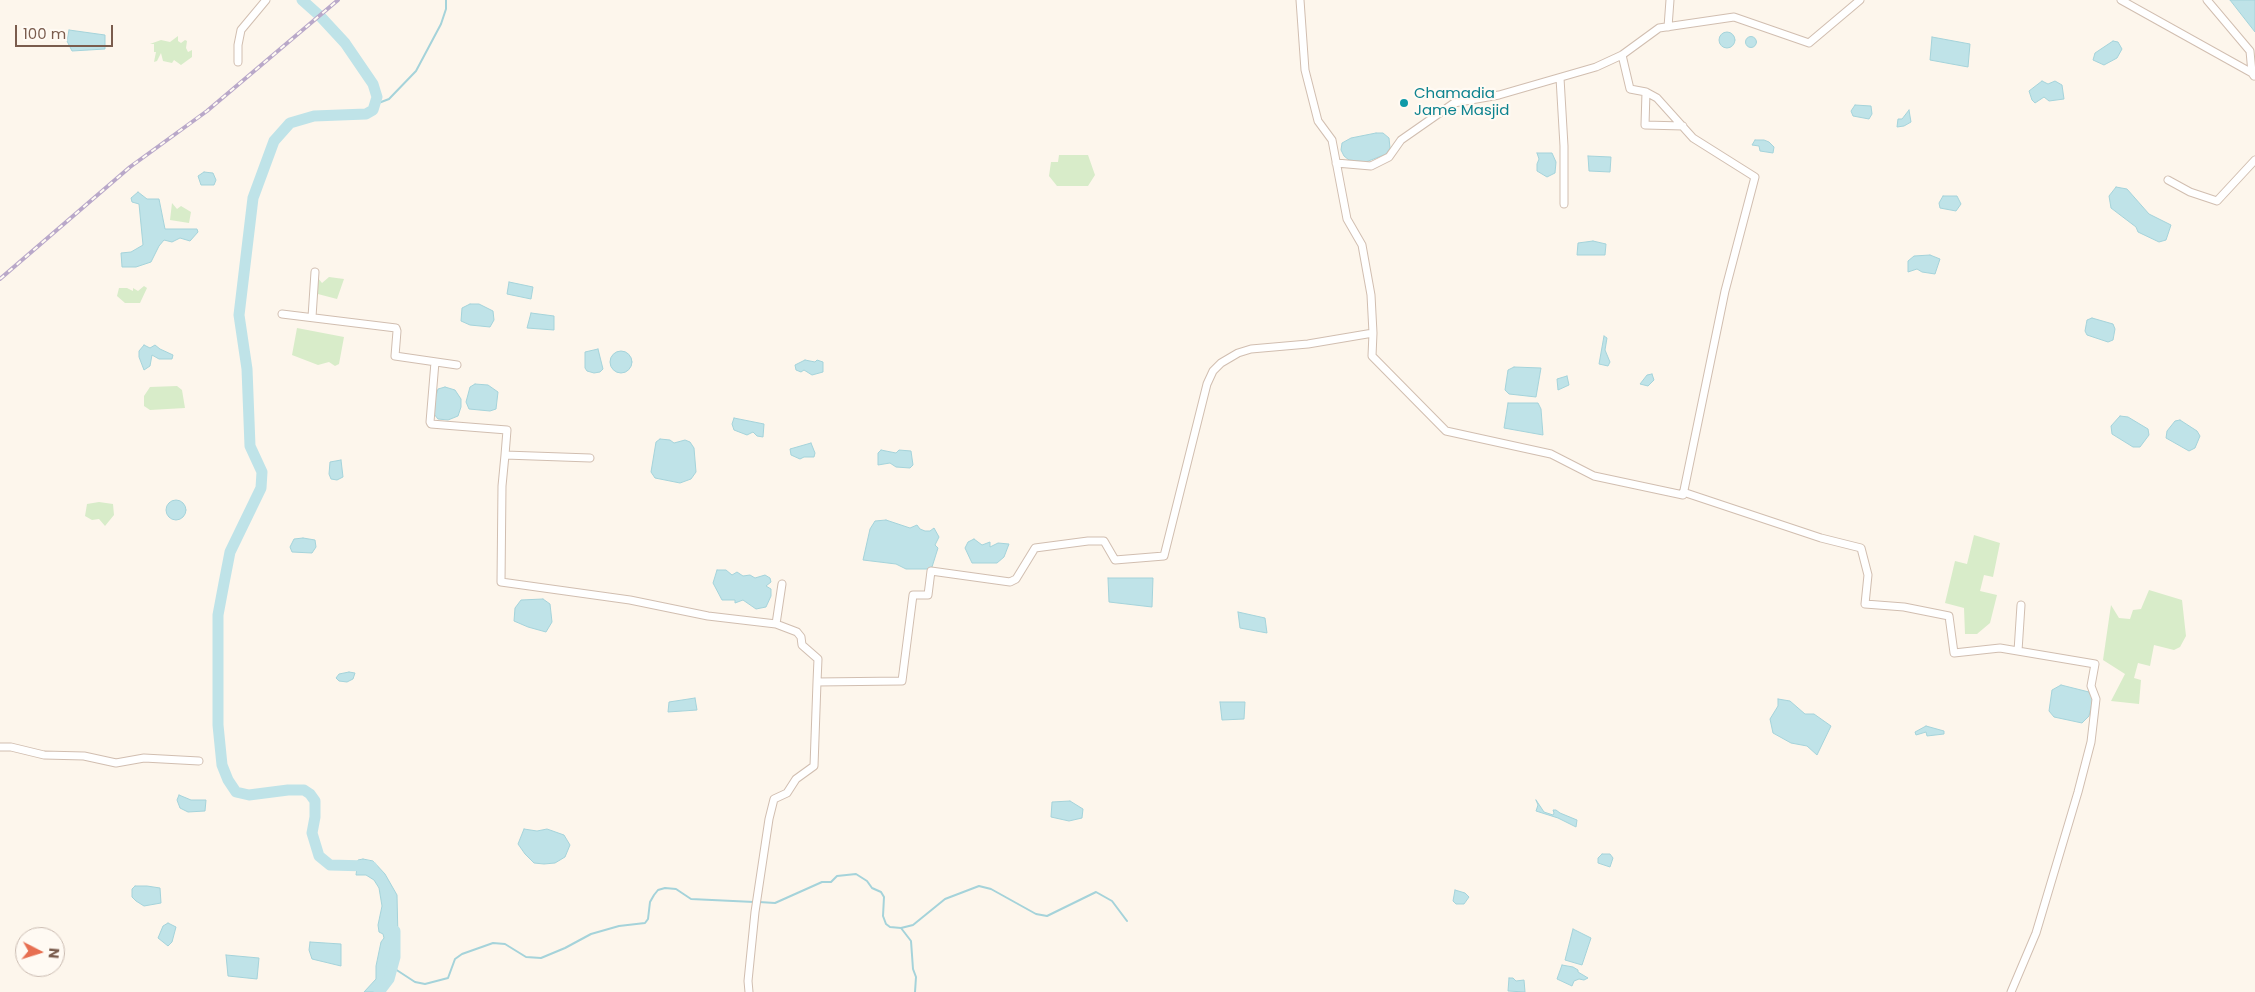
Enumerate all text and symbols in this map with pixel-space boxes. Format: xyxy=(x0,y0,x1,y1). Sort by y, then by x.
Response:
scale bar xyxy=(18,15,115,47)
text: 100 m xyxy=(23,23,66,44)
place label: Chamadia Jame Masjid xyxy=(1414,85,1509,120)
marker: Chamadia Jame Masjid xyxy=(1398,97,1410,109)
north arrow xyxy=(15,927,65,977)
text: N xyxy=(44,947,64,959)

